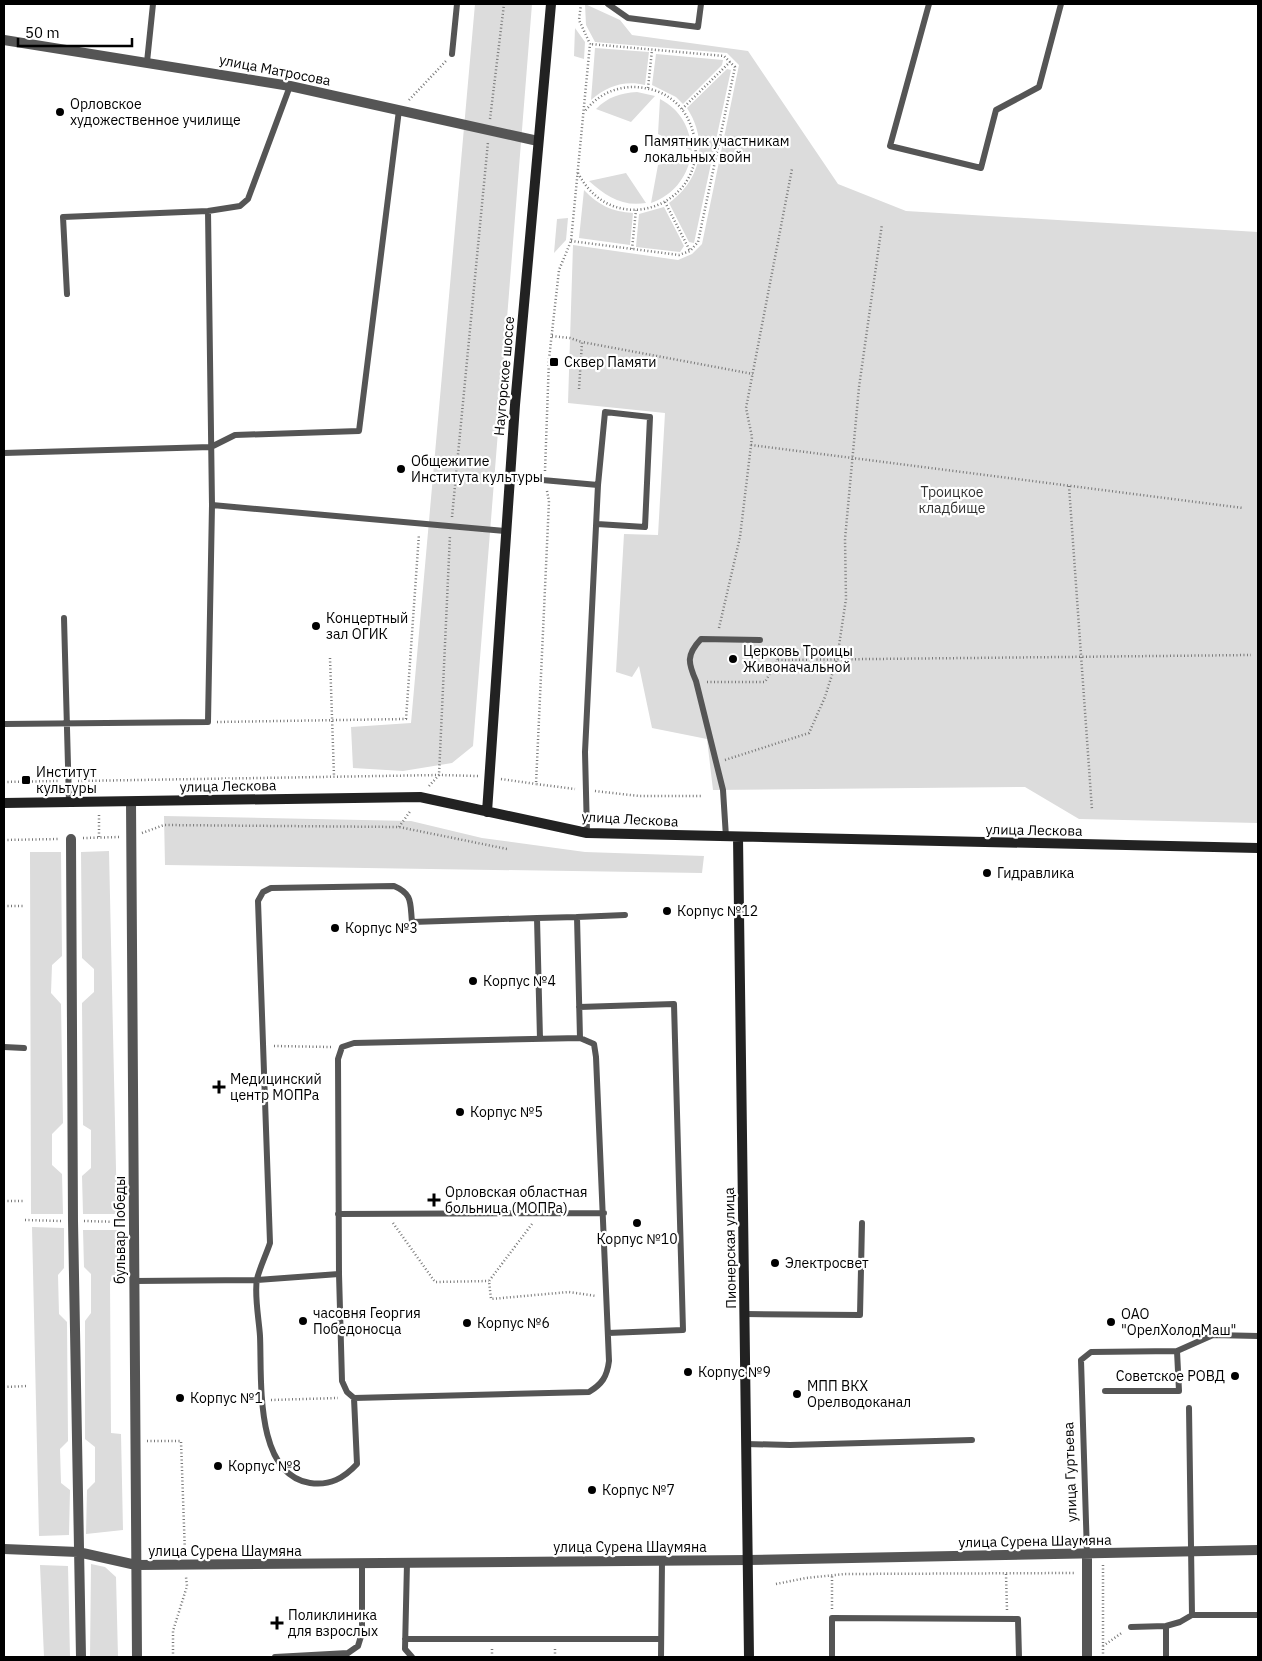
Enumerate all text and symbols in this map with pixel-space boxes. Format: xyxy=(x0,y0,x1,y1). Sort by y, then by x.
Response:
scale bar xyxy=(18,15,131,47)
text: 50 m xyxy=(25,23,60,42)
street label: улица Матросова xyxy=(218,50,333,90)
place label: Орловское художественное училище xyxy=(70,95,241,129)
marker: Орловское художественное училище xyxy=(54,106,66,118)
place label: Памятник участникам локальных войн xyxy=(644,132,789,166)
marker: Памятник участникам локальных войн xyxy=(628,143,640,155)
street label: Наугорское шоссе xyxy=(490,315,518,437)
place label: Сквер Памяти xyxy=(564,353,657,371)
marker: Сквер Памяти xyxy=(548,356,560,368)
place label: Общежитие Института культуры xyxy=(411,452,543,486)
marker: Общежитие Института культуры xyxy=(395,463,407,475)
park label: Троицкое кладбище xyxy=(918,483,986,517)
place label: Концертный зал ОГИК xyxy=(326,609,408,643)
marker: Концертный зал ОГИК xyxy=(310,620,322,632)
place label: Церковь Троицы Живоначальной xyxy=(743,642,853,676)
marker: Церковь Троицы Живоначальной xyxy=(727,653,739,665)
place label: Институт культуры xyxy=(36,763,97,797)
marker: Институт культуры xyxy=(20,774,32,786)
street label: улица Лескова xyxy=(179,776,277,796)
street label: улица Лескова xyxy=(581,807,679,831)
street label: улица Лескова xyxy=(985,820,1083,840)
place label: Гидравлика xyxy=(997,864,1075,882)
marker: Гидравлика xyxy=(981,867,993,879)
place label: Корпус №12 xyxy=(677,902,758,920)
marker: Корпус №12 xyxy=(661,905,673,917)
place label: Корпус №3 xyxy=(345,919,418,937)
marker: Корпус №3 xyxy=(329,922,341,934)
place label: Корпус №4 xyxy=(483,972,556,990)
marker: Корпус №4 xyxy=(467,975,479,987)
place label: Медицинский центр МОПРа xyxy=(230,1070,322,1104)
marker: Медицинский центр МОПРа xyxy=(212,1080,226,1094)
place label: Корпус №5 xyxy=(470,1103,543,1121)
marker: Корпус №5 xyxy=(454,1106,466,1118)
street label: бульвар Победы xyxy=(111,1176,129,1284)
place label: Орловская областная больница (МОПРа) xyxy=(445,1183,587,1217)
street label: Пионерская улица xyxy=(720,1187,740,1309)
marker: Орловская областная больница (МОПРа) xyxy=(427,1193,441,1207)
marker: Корпус №10 xyxy=(631,1217,643,1229)
place label: Корпус №10 xyxy=(596,1230,678,1248)
place label: Электросвет xyxy=(785,1254,869,1272)
marker: Электросвет xyxy=(769,1257,781,1269)
place label: часовня Георгия Победоносца xyxy=(313,1304,421,1338)
place label: ОАО "ОрелХолодМаш" xyxy=(1121,1305,1236,1339)
place label: Корпус №6 xyxy=(477,1314,550,1332)
marker: часовня Георгия Победоносца xyxy=(297,1315,309,1327)
marker: ОАО "ОрелХолодМаш" xyxy=(1105,1316,1117,1328)
marker: Корпус №6 xyxy=(461,1317,473,1329)
place label: Корпус №9 xyxy=(698,1363,771,1381)
marker: Корпус №9 xyxy=(682,1366,694,1378)
place label: Советское РОВД xyxy=(1116,1367,1225,1385)
marker: Советское РОВД xyxy=(1229,1370,1241,1382)
place label: МПП ВКХ Орелводоканал xyxy=(807,1377,911,1411)
marker: МПП ВКХ Орелводоканал xyxy=(791,1388,803,1400)
place label: Корпус №1 xyxy=(190,1389,263,1407)
marker: Корпус №1 xyxy=(174,1392,186,1404)
street label: улица Гуртьева xyxy=(1059,1421,1081,1522)
place label: Корпус №8 xyxy=(228,1457,301,1475)
marker: Корпус №8 xyxy=(212,1460,224,1472)
place label: Корпус №7 xyxy=(602,1481,675,1499)
marker: Корпус №7 xyxy=(586,1484,598,1496)
street label: улица Сурена Шаумяна xyxy=(958,1531,1112,1551)
street label: улица Сурена Шаумяна xyxy=(553,1538,707,1556)
street label: улица Сурена Шаумяна xyxy=(148,1542,302,1560)
place label: Поликлиника для взрослых xyxy=(288,1606,378,1640)
marker: Поликлиника для взрослых xyxy=(270,1616,284,1630)

